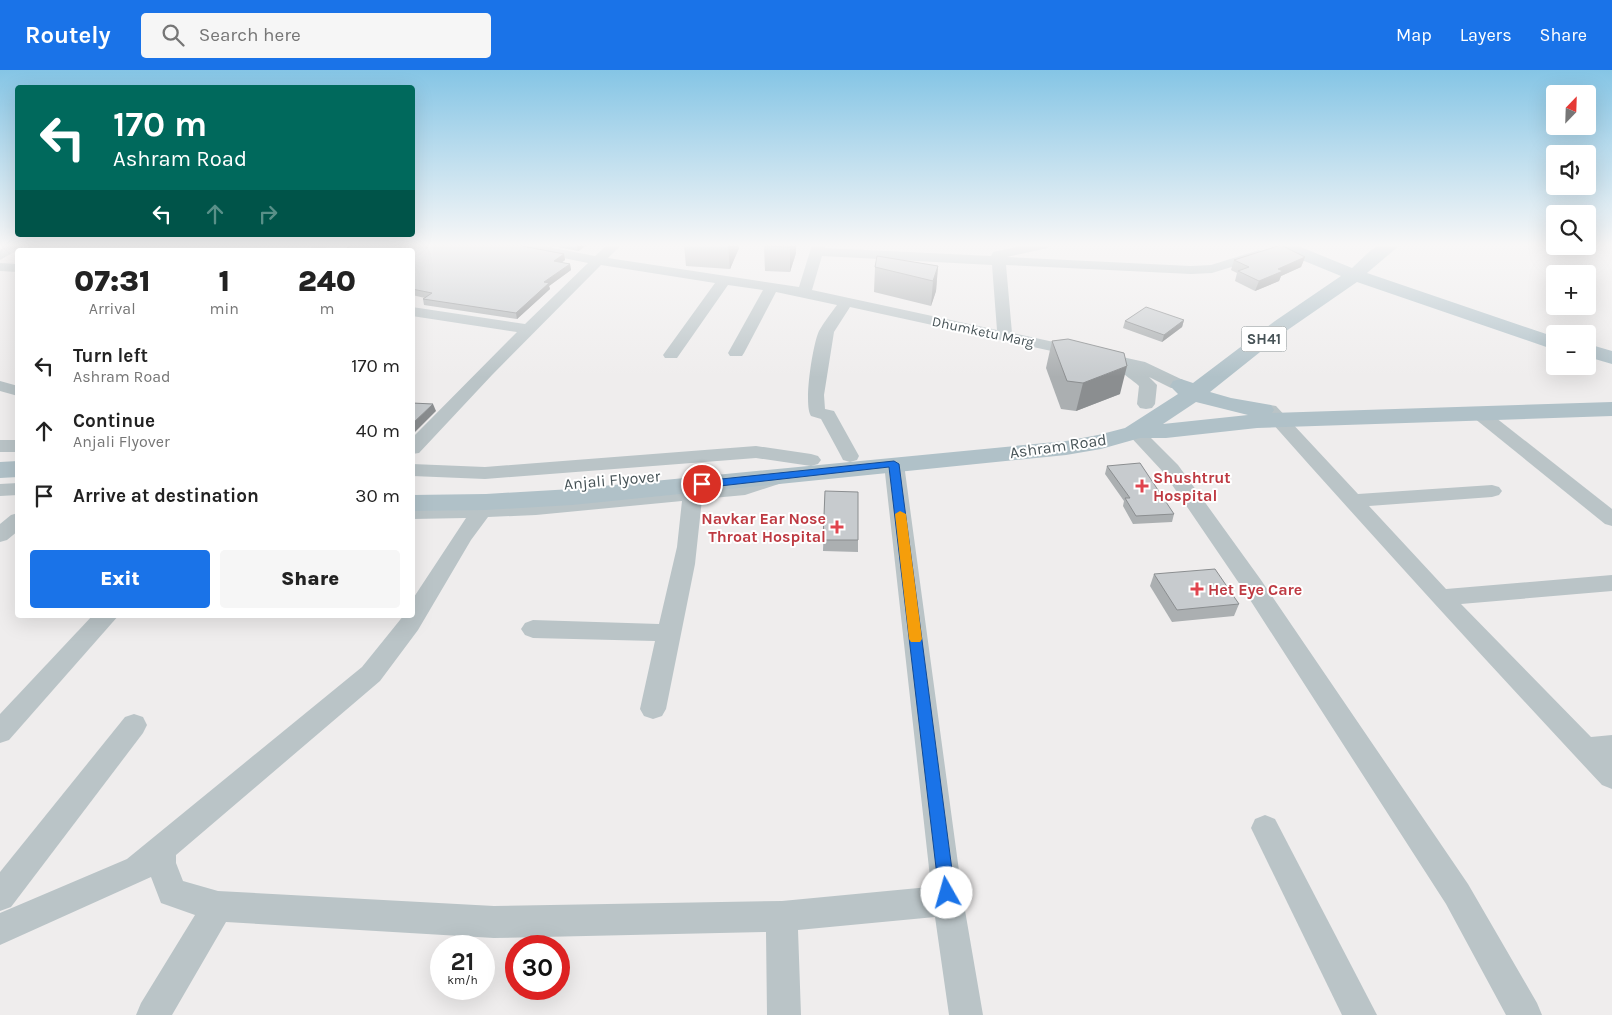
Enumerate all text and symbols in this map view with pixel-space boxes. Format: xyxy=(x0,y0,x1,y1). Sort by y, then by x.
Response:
search box xyxy=(141,13,491,58)
text: Routely xyxy=(25,21,111,49)
icon: search xyxy=(159,21,187,49)
text: Search here xyxy=(199,24,301,46)
text: Map xyxy=(1396,24,1432,46)
text: Layers xyxy=(1460,24,1512,46)
text: Share xyxy=(1540,24,1587,46)
north arrow xyxy=(1546,85,1596,135)
map controls xyxy=(1546,85,1596,375)
text: 170 m xyxy=(113,104,207,145)
icon: left xyxy=(30,105,95,170)
button: sound xyxy=(1546,145,1596,195)
text: Ashram Road xyxy=(113,146,247,172)
icon: left xyxy=(148,200,176,228)
icon: ahead xyxy=(201,200,229,228)
icon: right xyxy=(254,200,282,228)
button: search xyxy=(1546,205,1596,255)
text: 07:31 xyxy=(74,263,150,299)
text: 1 xyxy=(218,263,230,299)
text: 240 xyxy=(298,263,356,299)
button: + xyxy=(1546,265,1596,315)
text: Arrival xyxy=(89,299,136,318)
text: min xyxy=(209,299,239,318)
text: m xyxy=(319,299,334,318)
street label: Dhumketu Marg xyxy=(931,313,1036,351)
button: − xyxy=(1546,325,1596,375)
road number: SH41 xyxy=(1242,326,1286,352)
text: Turn left xyxy=(73,345,148,367)
icon: left xyxy=(30,352,58,380)
text: 170 m xyxy=(351,355,400,377)
text: Ashram Road xyxy=(73,367,170,386)
text: Continue xyxy=(73,410,155,432)
icon: ahead xyxy=(30,417,58,445)
text: 40 m xyxy=(356,420,400,442)
street label: Ashram Road xyxy=(1008,430,1108,462)
text: Anjali Flyover xyxy=(73,432,170,451)
pin xyxy=(681,463,723,505)
street label: Anjali Flyover xyxy=(563,466,661,494)
place label: Shushtrut Hospital xyxy=(1153,468,1231,505)
icon: arrive xyxy=(688,470,716,498)
marker: Shushtrut Hospital xyxy=(1135,479,1149,493)
icon: arrive xyxy=(30,482,58,510)
text: Arrive at destination xyxy=(73,485,259,507)
text: 30 m xyxy=(355,485,400,507)
place label: Navkar Ear Nose Throat Hospital xyxy=(701,509,826,546)
marker: Navkar Ear Nose Throat Hospital xyxy=(830,520,844,534)
button: Exit xyxy=(30,550,210,608)
button: Share xyxy=(220,550,400,608)
place label: Het Eye Care xyxy=(1208,580,1302,599)
marker: Het Eye Care xyxy=(1190,582,1204,596)
position arrow xyxy=(920,866,972,918)
speed limit sign: 30 xyxy=(505,935,570,1000)
text: 21 xyxy=(450,947,475,976)
text: km/h xyxy=(447,973,478,987)

